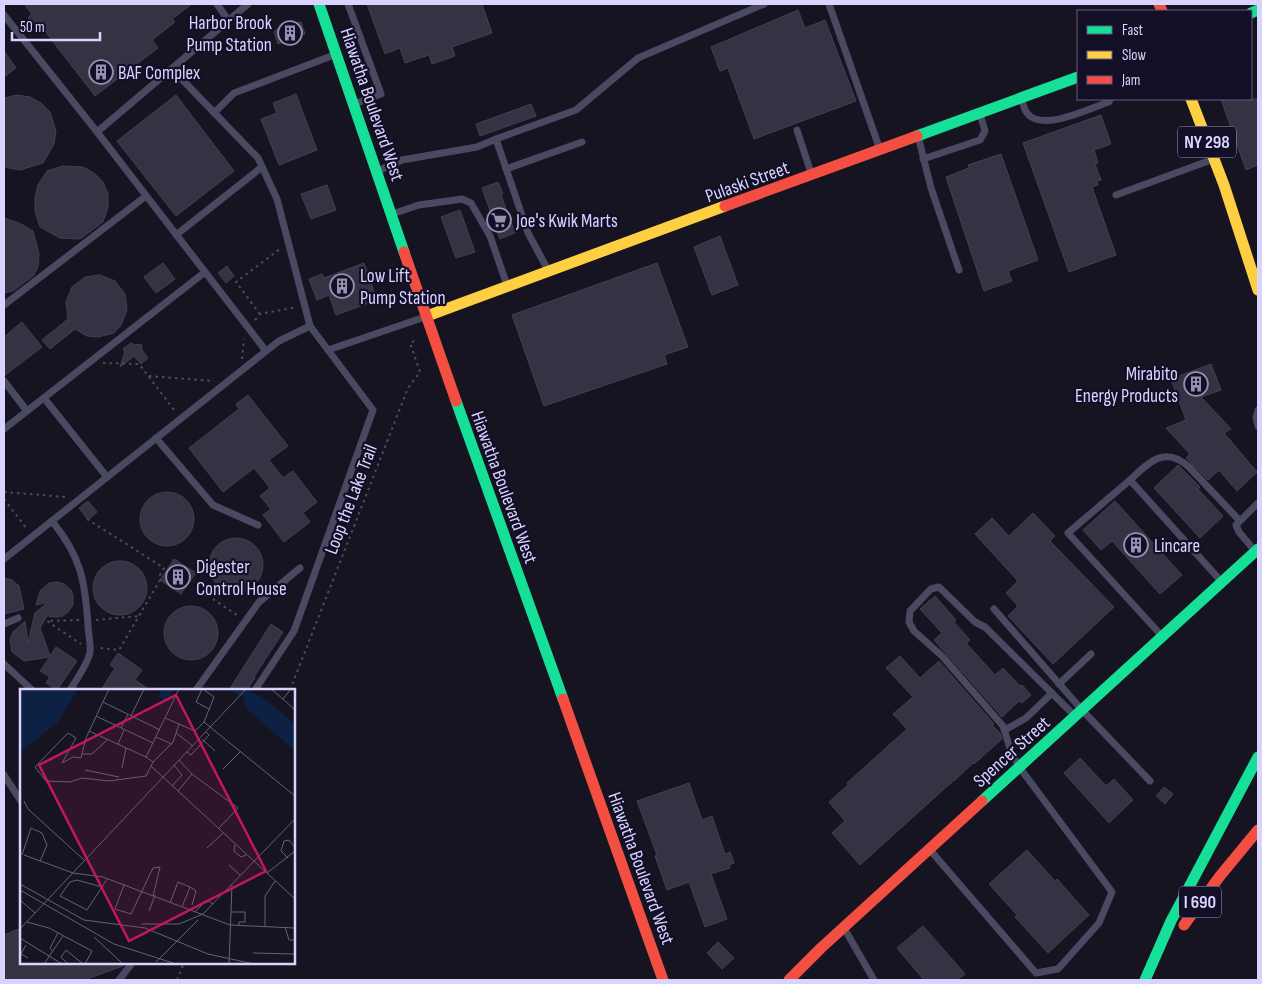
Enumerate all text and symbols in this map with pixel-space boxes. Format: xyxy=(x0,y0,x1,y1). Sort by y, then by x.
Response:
scale bar xyxy=(12,10,100,42)
legend xyxy=(1077,10,1252,100)
place label: Harbor Brook Pump Station xyxy=(186,12,273,57)
text: 50 m xyxy=(20,18,45,37)
building icon: Harbor Brook Pump Station xyxy=(277,20,303,46)
text: Fast xyxy=(1122,21,1144,40)
street label: Hiawatha Boulevard West xyxy=(335,25,409,184)
text: Slow xyxy=(1122,46,1146,65)
building icon: BAF Complex xyxy=(88,59,114,85)
place label: BAF Complex xyxy=(118,62,200,85)
text: Jam xyxy=(1121,71,1140,90)
road number: NY 298 xyxy=(1178,126,1236,158)
street label: Pulaski Street xyxy=(702,157,793,208)
supermarket icon: Joe's Kwik Marts xyxy=(486,207,512,233)
place label: Joe's Kwik Marts xyxy=(515,210,618,233)
place label: Low Lift Pump Station xyxy=(360,265,446,310)
building icon: Low Lift Pump Station xyxy=(329,273,355,299)
place label: Mirabito Energy Products xyxy=(1075,363,1178,408)
building icon: Mirabito Energy Products xyxy=(1183,371,1209,397)
street label: Hiawatha Boulevard West xyxy=(465,408,542,567)
street label: Loop the Lake Trail xyxy=(320,441,383,558)
building icon: Lincare xyxy=(1123,532,1149,558)
place label: Lincare xyxy=(1154,535,1200,558)
place label: Digester Control House xyxy=(196,556,287,601)
building icon: Digester Control House xyxy=(165,564,191,590)
inset map xyxy=(20,689,295,964)
street label: Spencer Street xyxy=(969,711,1055,793)
street label: Hiawatha Boulevard West xyxy=(602,789,679,948)
road number: I 690 xyxy=(1179,886,1221,918)

